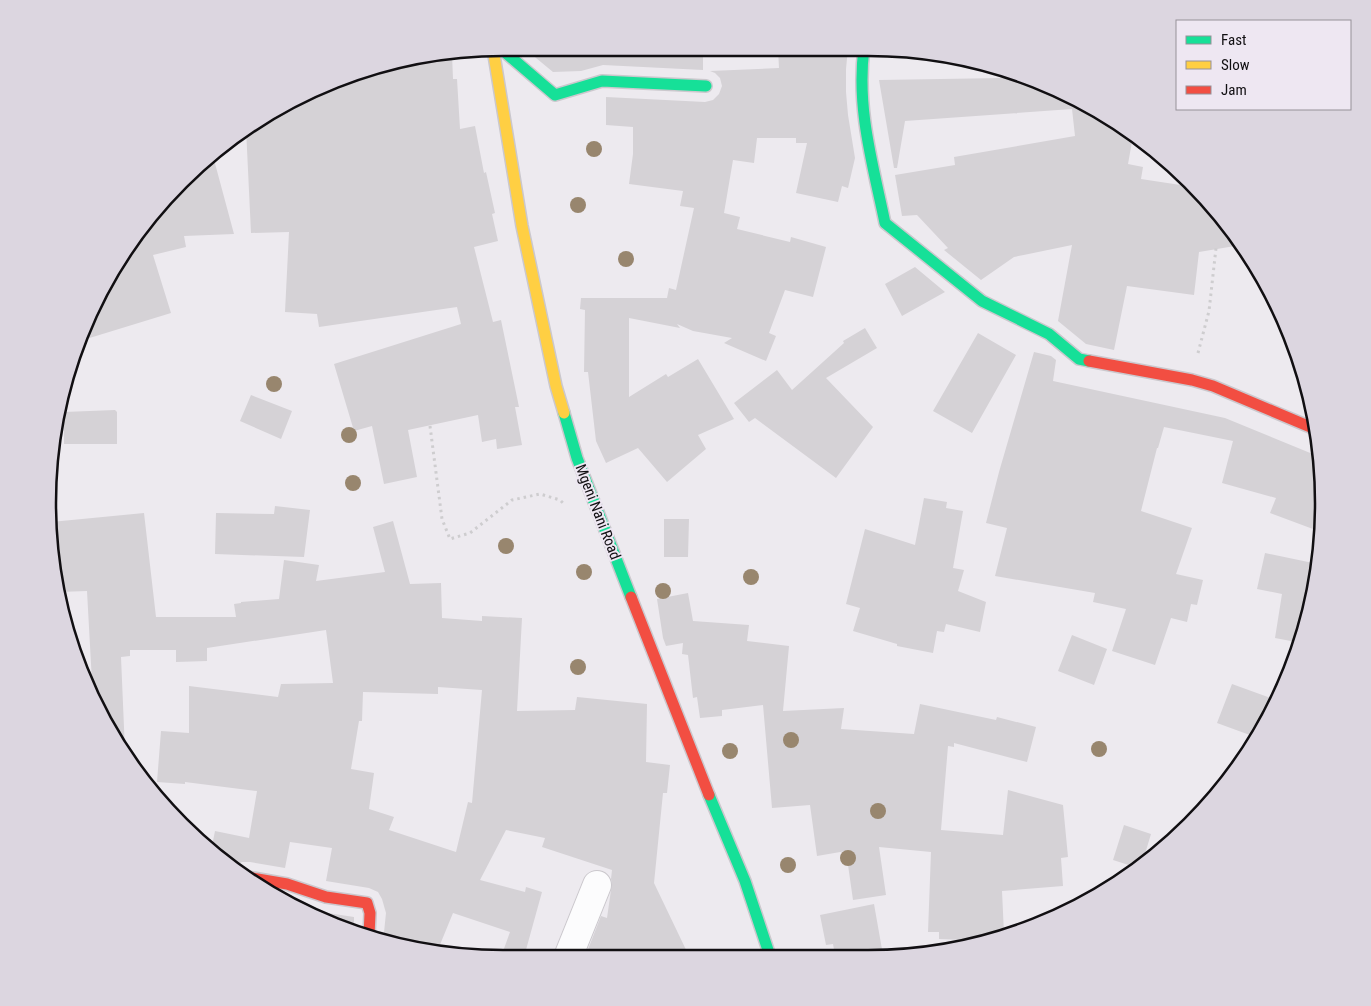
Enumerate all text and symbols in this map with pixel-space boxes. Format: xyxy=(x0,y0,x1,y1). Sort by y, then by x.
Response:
legend xyxy=(1176,20,1351,110)
text: Fast xyxy=(1221,31,1246,49)
text: Slow xyxy=(1221,56,1250,74)
text: Jam xyxy=(1221,81,1247,99)
street label: Mgeni Nani Road xyxy=(572,462,624,562)

